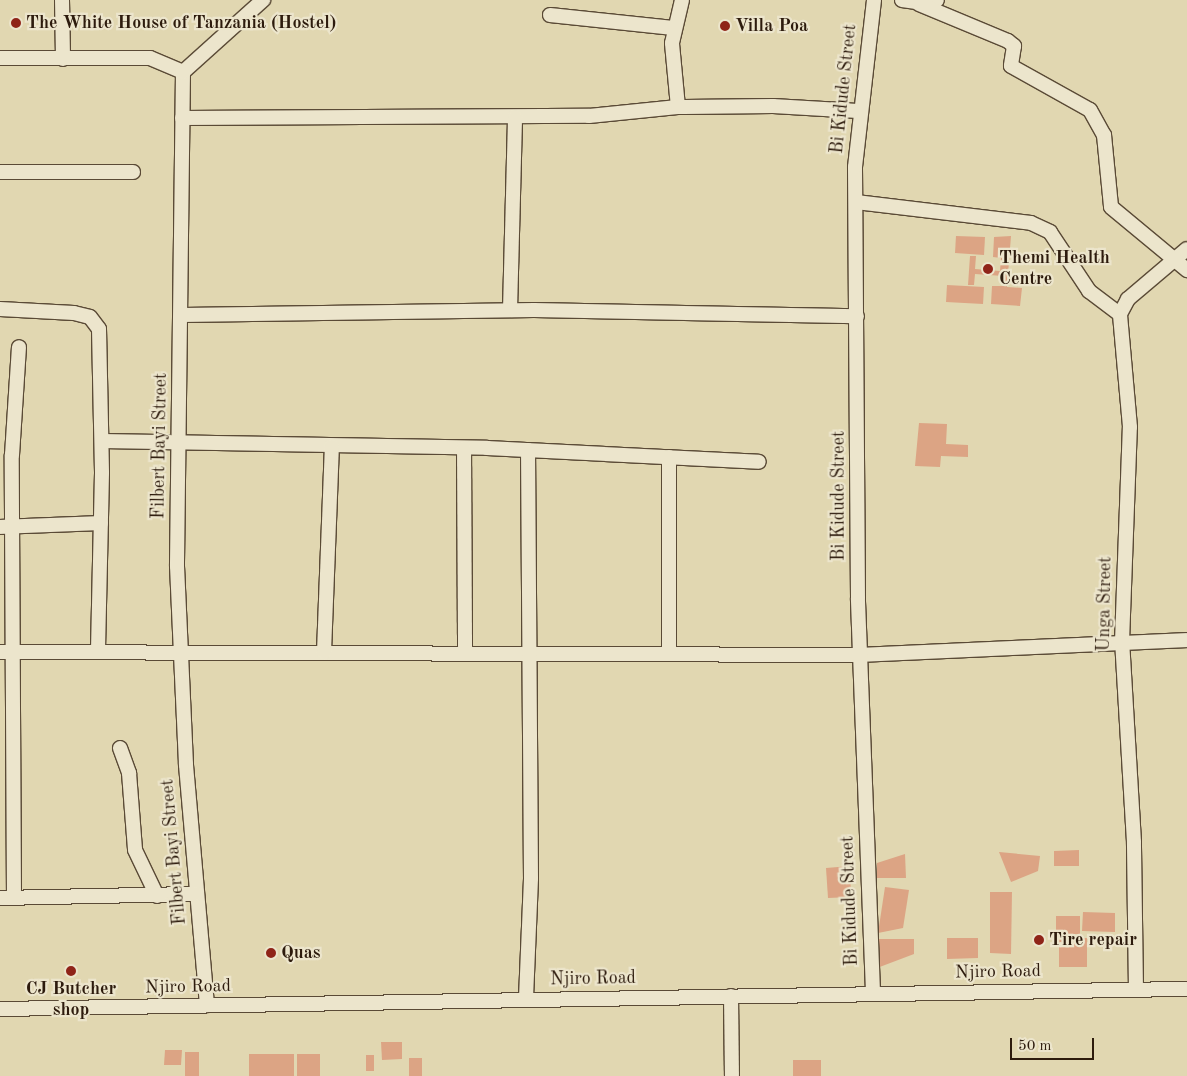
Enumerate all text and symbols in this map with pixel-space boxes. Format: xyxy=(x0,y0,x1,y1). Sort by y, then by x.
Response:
place label: The White House of Tanzania (Hostel) xyxy=(26,12,336,34)
place label: Villa Poa xyxy=(735,15,808,37)
marker: The White House of Tanzania (Hostel) xyxy=(10,17,22,29)
marker: Villa Poa xyxy=(719,20,731,32)
street label: Bi Kidude Street xyxy=(826,23,862,155)
place label: Themi Health Centre xyxy=(999,248,1110,290)
marker: Themi Health Centre xyxy=(981,262,995,276)
street label: Filbert Bayi Street xyxy=(148,373,172,519)
street label: Bi Kidude Street xyxy=(828,431,850,561)
street label: Unga Street xyxy=(1093,556,1117,652)
street label: Filbert Bayi Street xyxy=(157,778,191,926)
street label: Bi Kidude Street xyxy=(837,836,863,966)
place label: Tire repair xyxy=(1049,929,1137,951)
marker: Tire repair xyxy=(1033,934,1045,946)
place label: Quas xyxy=(281,942,321,964)
marker: Quas xyxy=(265,947,277,959)
street label: Njiro Road xyxy=(955,960,1041,984)
marker: CJ Butcher shop xyxy=(65,965,77,977)
street label: Njiro Road xyxy=(550,967,636,991)
street label: Njiro Road xyxy=(145,975,231,999)
place label: CJ Butcher shop xyxy=(26,979,116,1022)
scale bar xyxy=(1012,1028,1096,1060)
text: 50 m xyxy=(1018,1039,1052,1054)

